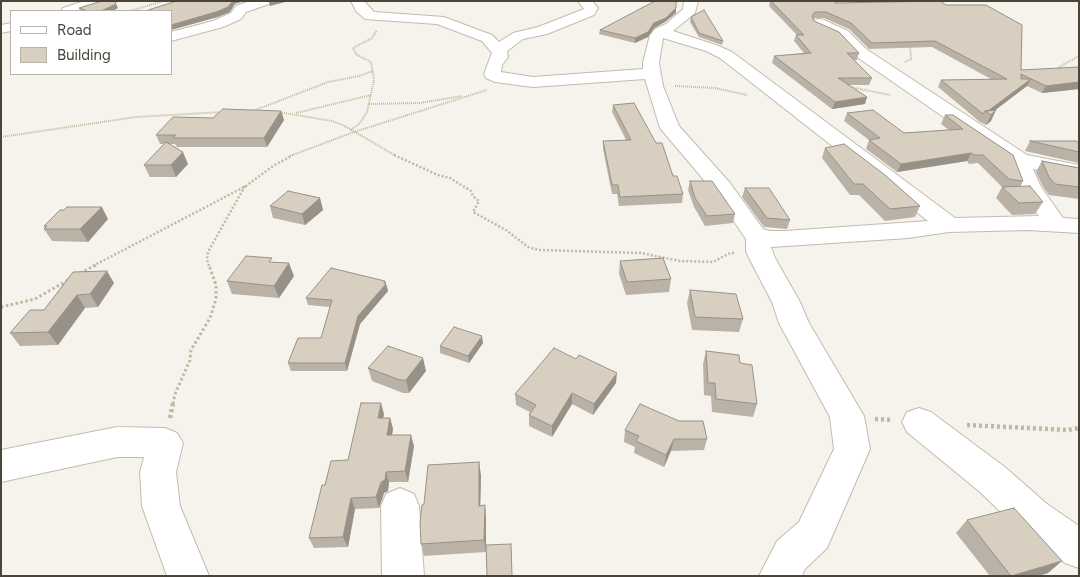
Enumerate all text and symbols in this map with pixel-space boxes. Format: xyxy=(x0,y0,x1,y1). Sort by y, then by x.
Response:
legend xyxy=(10,10,172,75)
text: Road xyxy=(57,21,92,39)
text: Building xyxy=(57,46,111,64)

